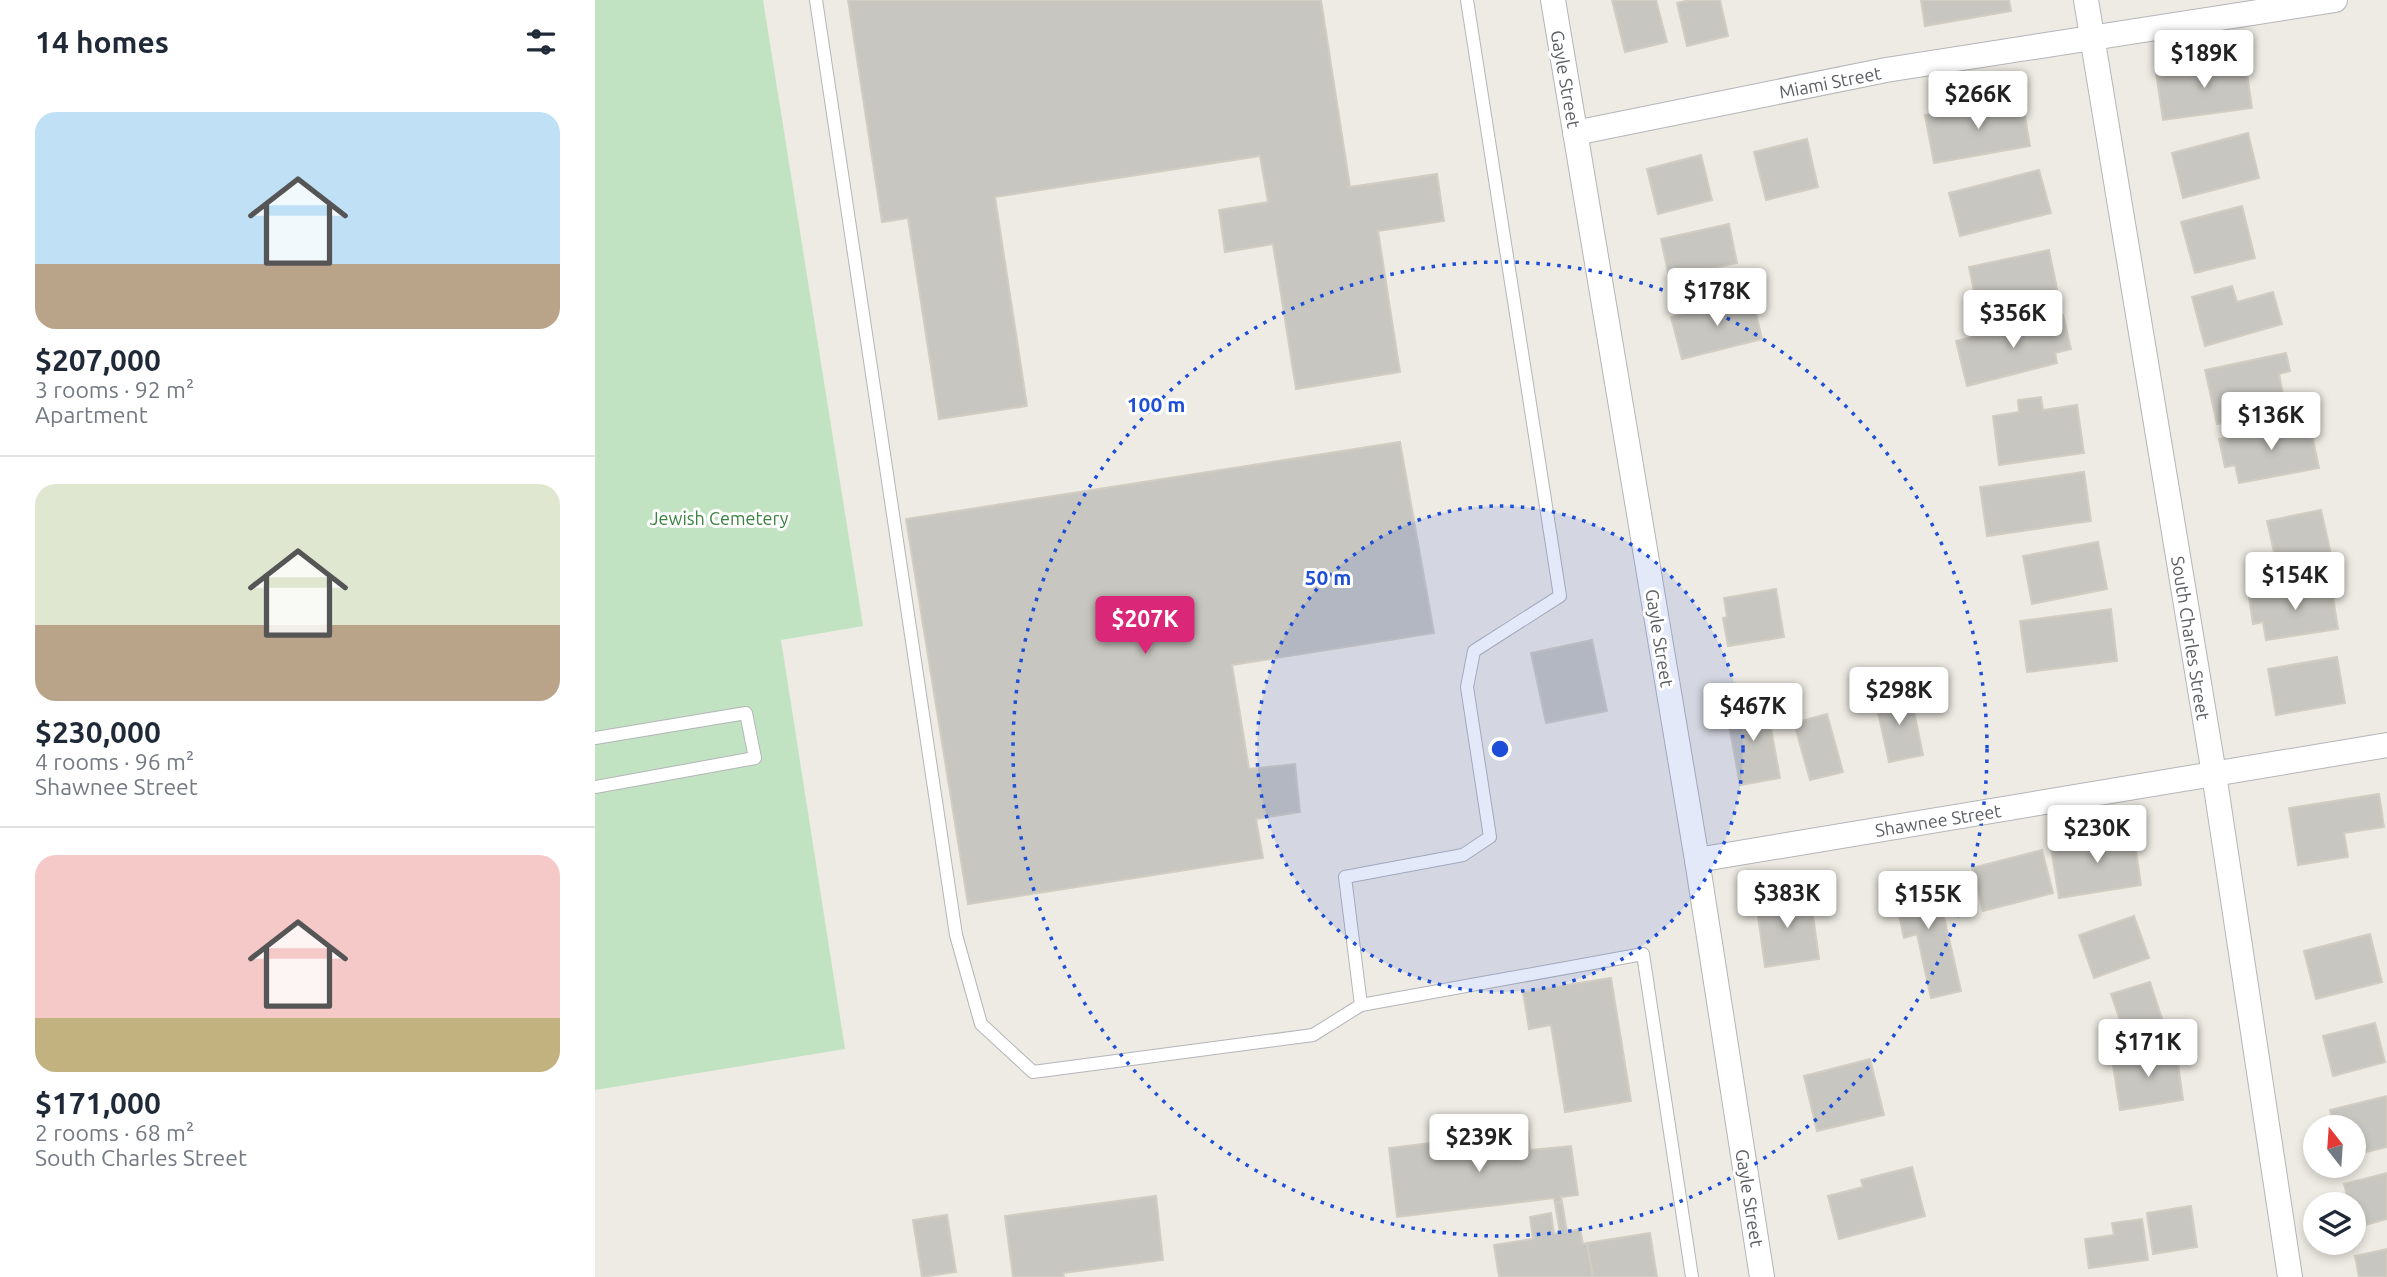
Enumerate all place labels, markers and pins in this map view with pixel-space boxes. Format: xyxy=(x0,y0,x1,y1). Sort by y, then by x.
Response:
pin: $189K xyxy=(2155,31,2253,90)
pin: $266K xyxy=(1929,72,2027,131)
pin: $178K xyxy=(1668,268,1766,328)
pin: $356K xyxy=(1964,290,2062,350)
pin: $136K xyxy=(2222,392,2320,452)
pin: $154K xyxy=(2246,552,2344,612)
pin: $207K xyxy=(1096,596,1194,656)
pin: $298K xyxy=(1850,668,1948,727)
pin: $467K xyxy=(1704,684,1802,743)
centre of rings xyxy=(1488,737,1512,761)
pin: $230K xyxy=(2048,806,2146,865)
pin: $383K xyxy=(1738,870,1836,930)
pin: $155K xyxy=(1879,872,1977,931)
pin: $171K xyxy=(2099,1020,2197,1079)
pin: $239K xyxy=(1430,1114,1528,1174)

